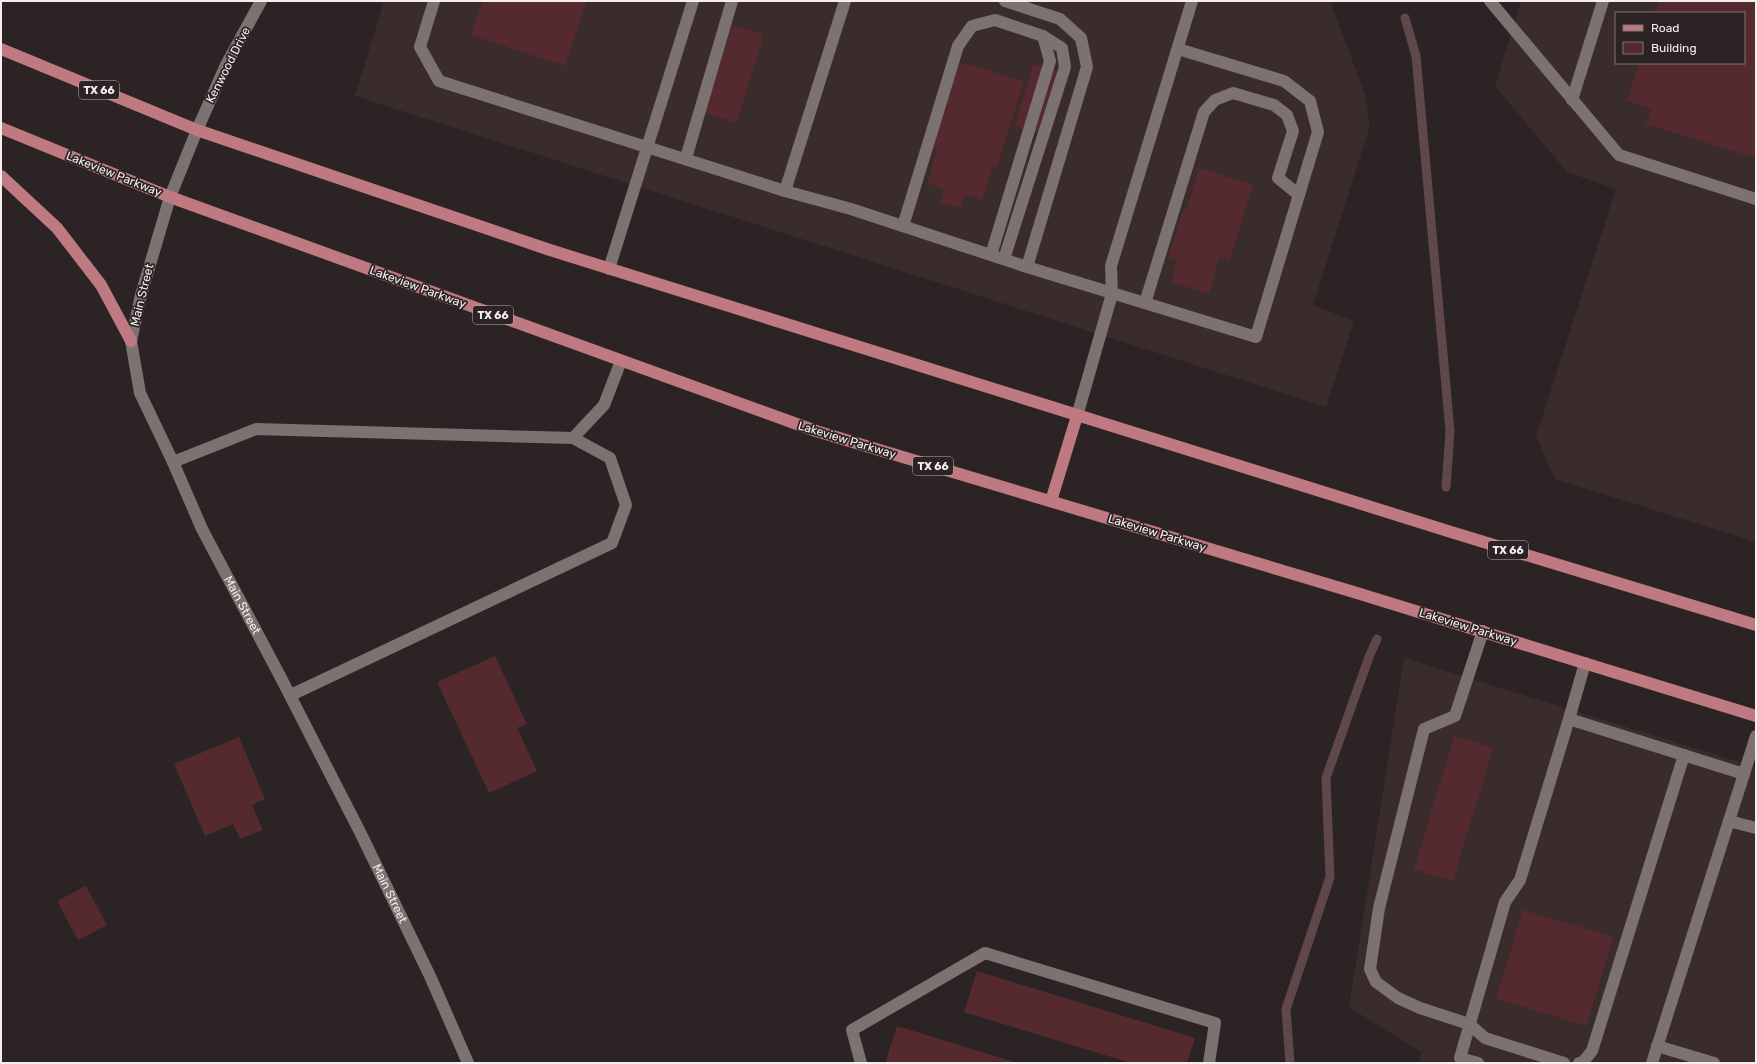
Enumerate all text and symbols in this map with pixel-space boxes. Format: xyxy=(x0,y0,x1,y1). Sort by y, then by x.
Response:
legend xyxy=(1615,12,1745,64)
text: Road xyxy=(1651,21,1679,35)
street label: Kenwood Drive xyxy=(203,25,253,105)
text: Building xyxy=(1651,41,1697,55)
road number: TX 66 xyxy=(79,81,119,99)
street label: Lakeview Parkway xyxy=(64,148,164,200)
street label: Main Street xyxy=(127,262,157,328)
street label: Lakeview Parkway xyxy=(368,263,469,311)
road number: TX 66 xyxy=(473,306,513,324)
street label: Lakeview Parkway xyxy=(796,418,898,462)
road number: TX 66 xyxy=(913,457,953,475)
street label: Lakeview Parkway xyxy=(1106,511,1208,555)
road number: TX 66 xyxy=(1488,541,1528,559)
street label: Main Street xyxy=(221,573,264,637)
street label: Lakeview Parkway xyxy=(1417,605,1519,649)
street label: Main Street xyxy=(370,862,410,926)

